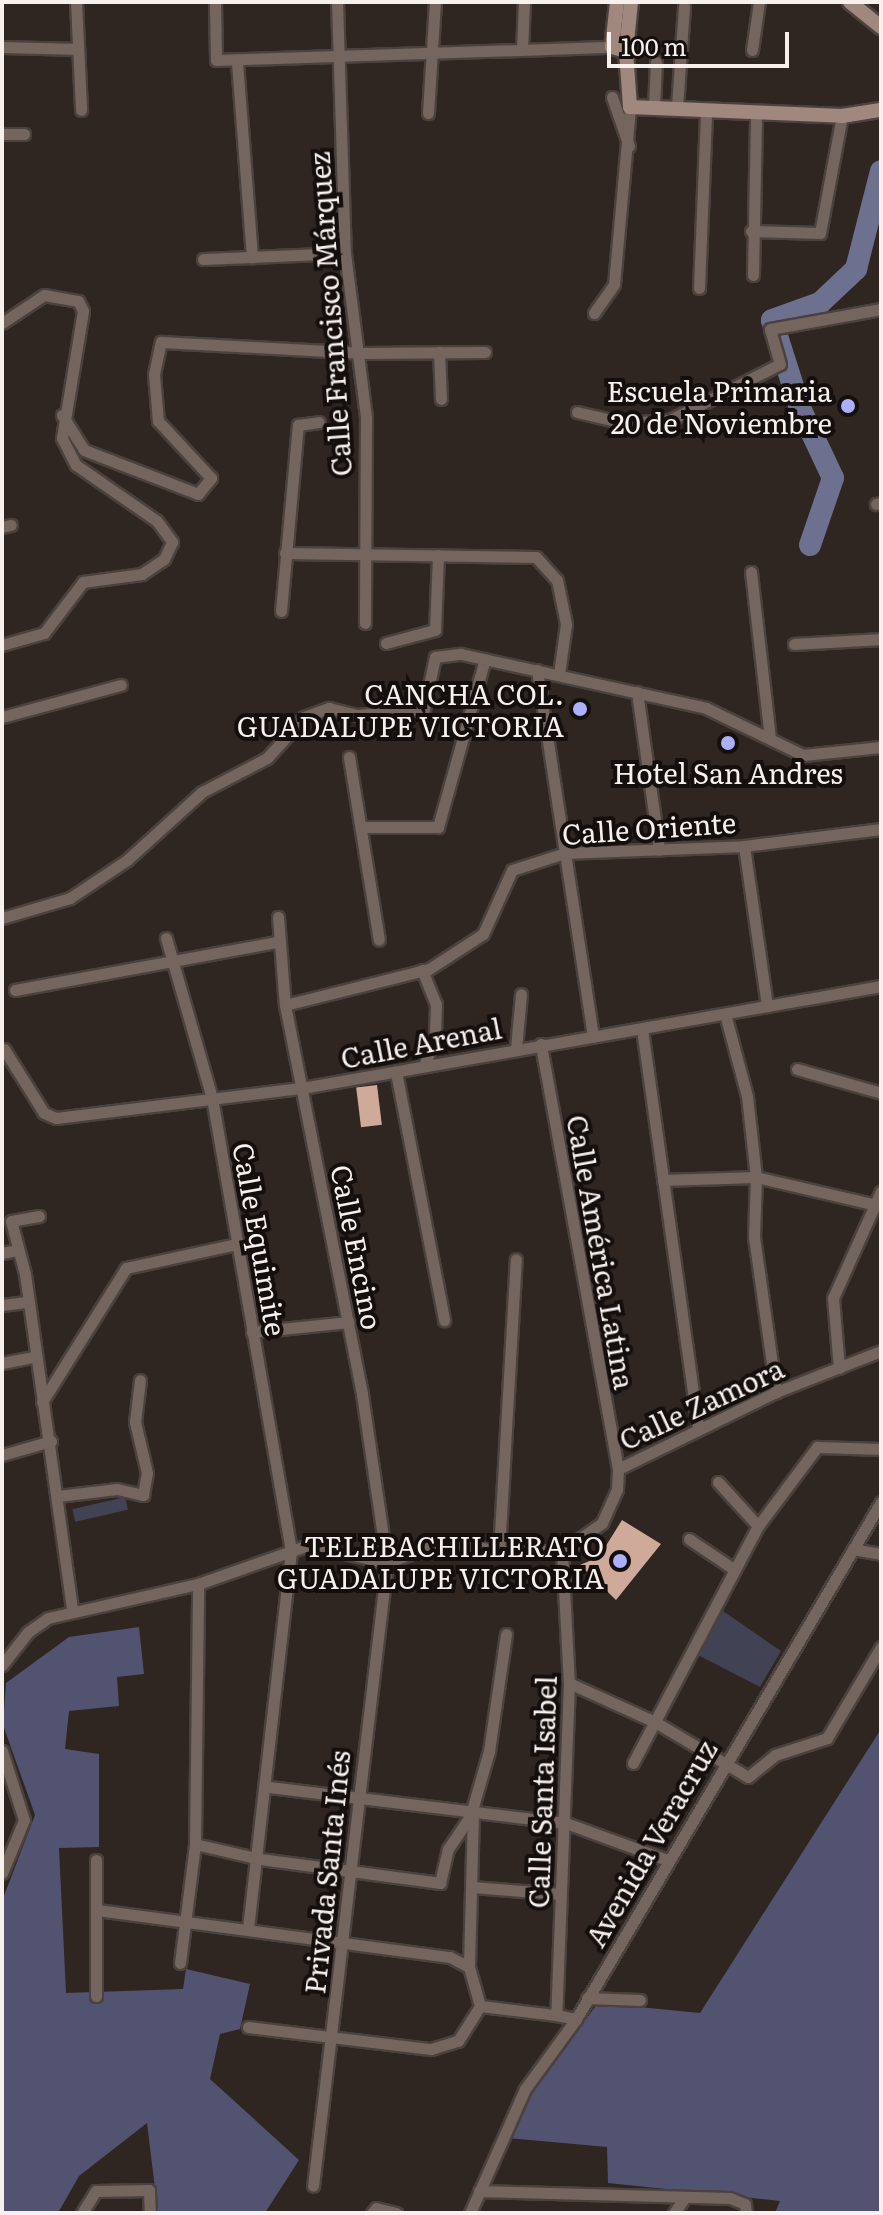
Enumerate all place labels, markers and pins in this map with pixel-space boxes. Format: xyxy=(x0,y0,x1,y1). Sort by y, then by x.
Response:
place label: Escuela Primaria 20 de Noviembre xyxy=(607,373,832,439)
marker: Escuela Primaria 20 de Noviembre xyxy=(839,397,857,415)
place label: CANCHA COL. GUADALUPE VICTORIA xyxy=(237,676,564,742)
marker: CANCHA COL. GUADALUPE VICTORIA xyxy=(571,700,589,718)
marker: Hotel San Andres xyxy=(719,734,737,752)
place label: Hotel San Andres xyxy=(613,755,843,789)
place label: TELEBACHILLERATO GUADALUPE VICTORIA xyxy=(277,1528,604,1594)
marker: TELEBACHILLERATO GUADALUPE VICTORIA xyxy=(611,1552,629,1570)

